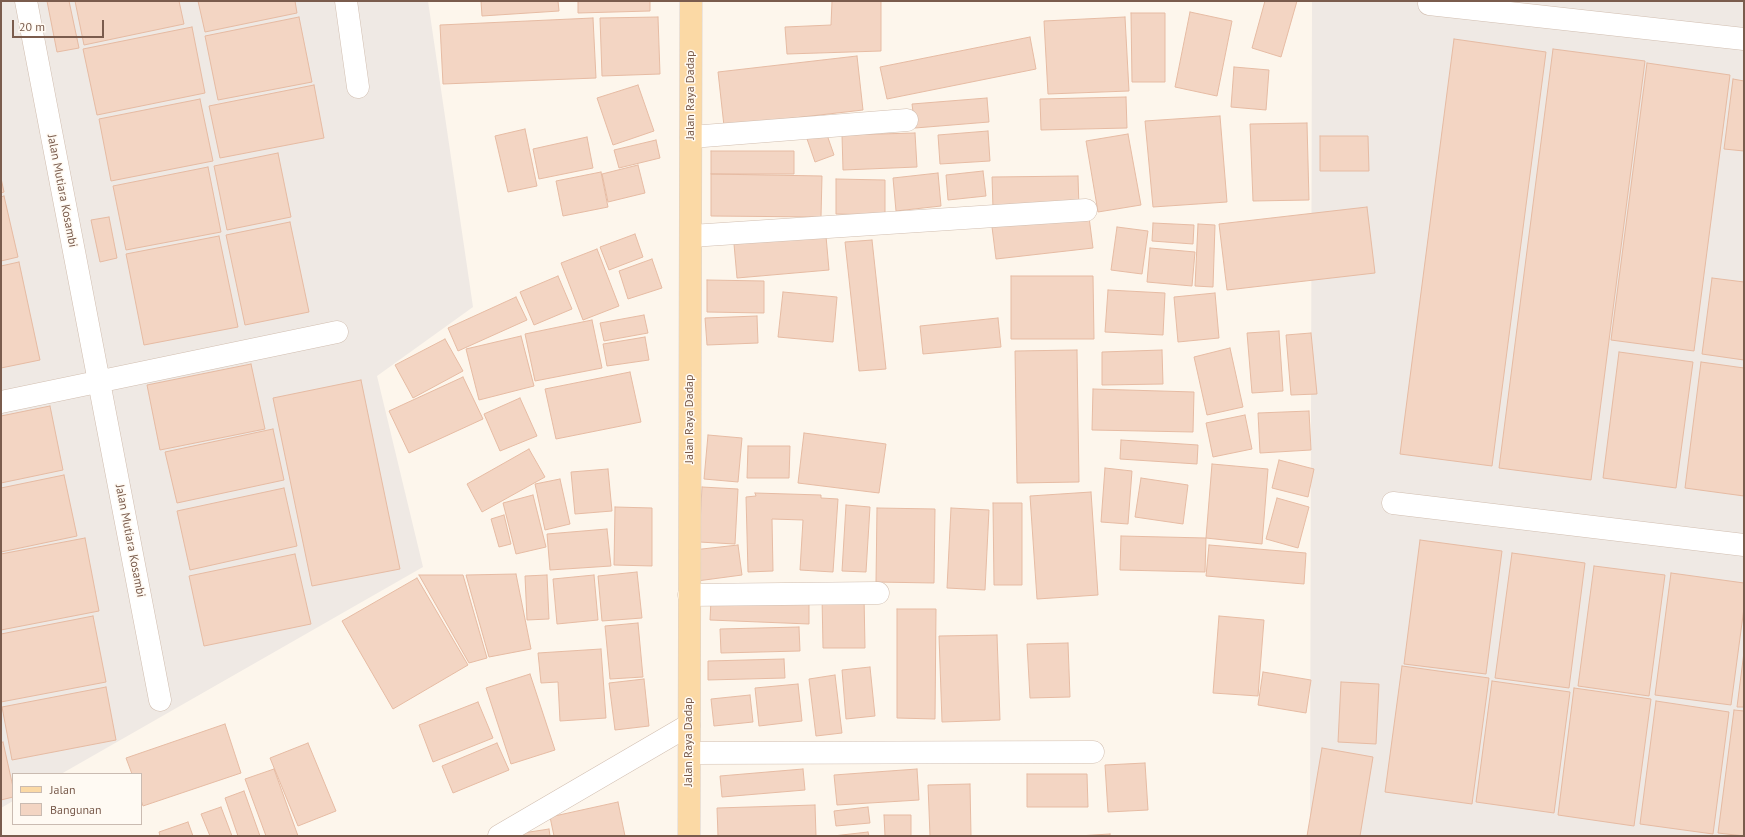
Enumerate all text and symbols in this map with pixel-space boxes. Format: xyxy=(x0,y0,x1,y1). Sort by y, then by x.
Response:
scale bar xyxy=(14,12,106,38)
text: 20 m xyxy=(19,19,45,34)
street label: Jalan Raya Dadap xyxy=(684,50,698,140)
street label: Jalan Mutiara Kosambi xyxy=(44,133,80,249)
street label: Jalan Raya Dadap xyxy=(683,374,697,464)
street label: Jalan Mutiara Kosambi xyxy=(112,483,148,599)
street label: Jalan Raya Dadap xyxy=(682,697,696,787)
legend xyxy=(12,773,142,825)
text: Jalan xyxy=(50,782,75,797)
text: Bangunan xyxy=(50,802,102,817)

